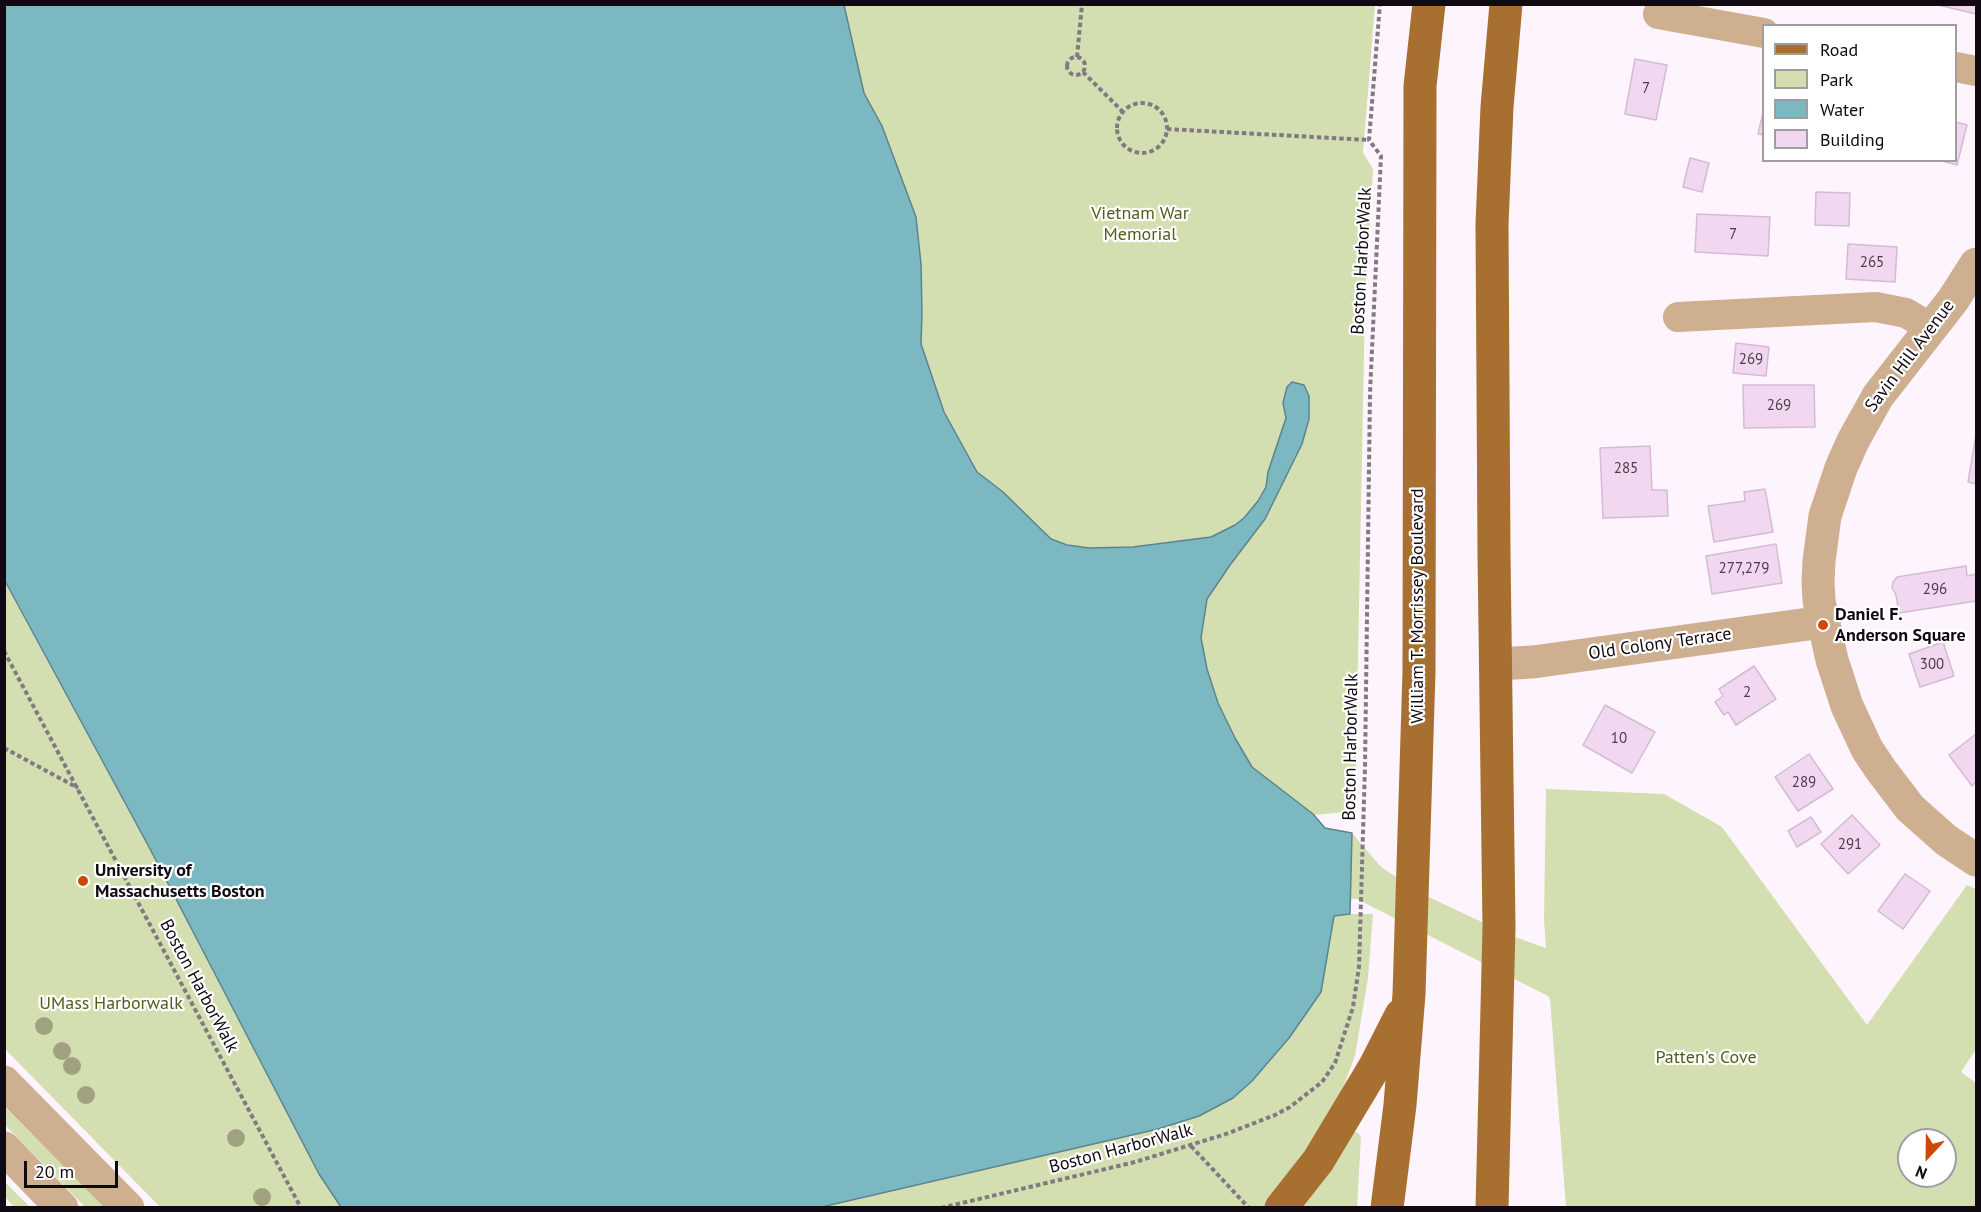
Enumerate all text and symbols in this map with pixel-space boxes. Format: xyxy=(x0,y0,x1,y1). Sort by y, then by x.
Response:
legend xyxy=(1762,24,1957,162)
text: Road xyxy=(1820,38,1858,61)
text: Park xyxy=(1820,68,1853,91)
house number: 7 xyxy=(1642,80,1650,98)
text: Water xyxy=(1820,98,1864,121)
text: Building xyxy=(1820,128,1884,151)
street label: Boston HarborWalk xyxy=(1347,187,1377,335)
park label: Vietnam War Memorial xyxy=(1091,203,1189,246)
house number: 7 xyxy=(1729,226,1737,244)
house number: 265 xyxy=(1860,254,1884,272)
street label: Savin Hill Avenue xyxy=(1861,296,1959,416)
house number: 269 xyxy=(1739,351,1763,369)
house number: 269 xyxy=(1767,397,1791,415)
house number: 285 xyxy=(1614,460,1638,478)
street label: William T. Morrissey Boulevard xyxy=(1407,488,1429,724)
house number: 277,279 xyxy=(1719,560,1769,578)
house number: 296 xyxy=(1923,581,1947,599)
place label: Daniel F. Anderson Square xyxy=(1835,604,1966,646)
marker: Daniel F. Anderson Square xyxy=(1816,618,1830,632)
street label: Old Colony Terrace xyxy=(1587,623,1733,665)
house number: 300 xyxy=(1920,656,1944,674)
street label: Boston HarborWalk xyxy=(1339,673,1363,821)
house number: 2 xyxy=(1743,684,1751,702)
house number: 10 xyxy=(1611,730,1627,748)
house number: 289 xyxy=(1792,774,1816,792)
house number: 291 xyxy=(1838,836,1862,854)
place label: University of Massachusetts Boston xyxy=(95,860,265,902)
marker: University of Massachusetts Boston xyxy=(76,874,90,888)
street label: Boston HarborWalk xyxy=(155,916,243,1056)
park label: UMass Harborwalk xyxy=(39,993,183,1015)
park label: Patten's Cove xyxy=(1655,1047,1757,1069)
street label: Boston HarborWalk xyxy=(1047,1119,1195,1179)
north arrow xyxy=(1897,1128,1957,1188)
scale bar xyxy=(27,1149,122,1187)
text: 20 m xyxy=(35,1160,74,1183)
text: N xyxy=(1912,1162,1930,1184)

